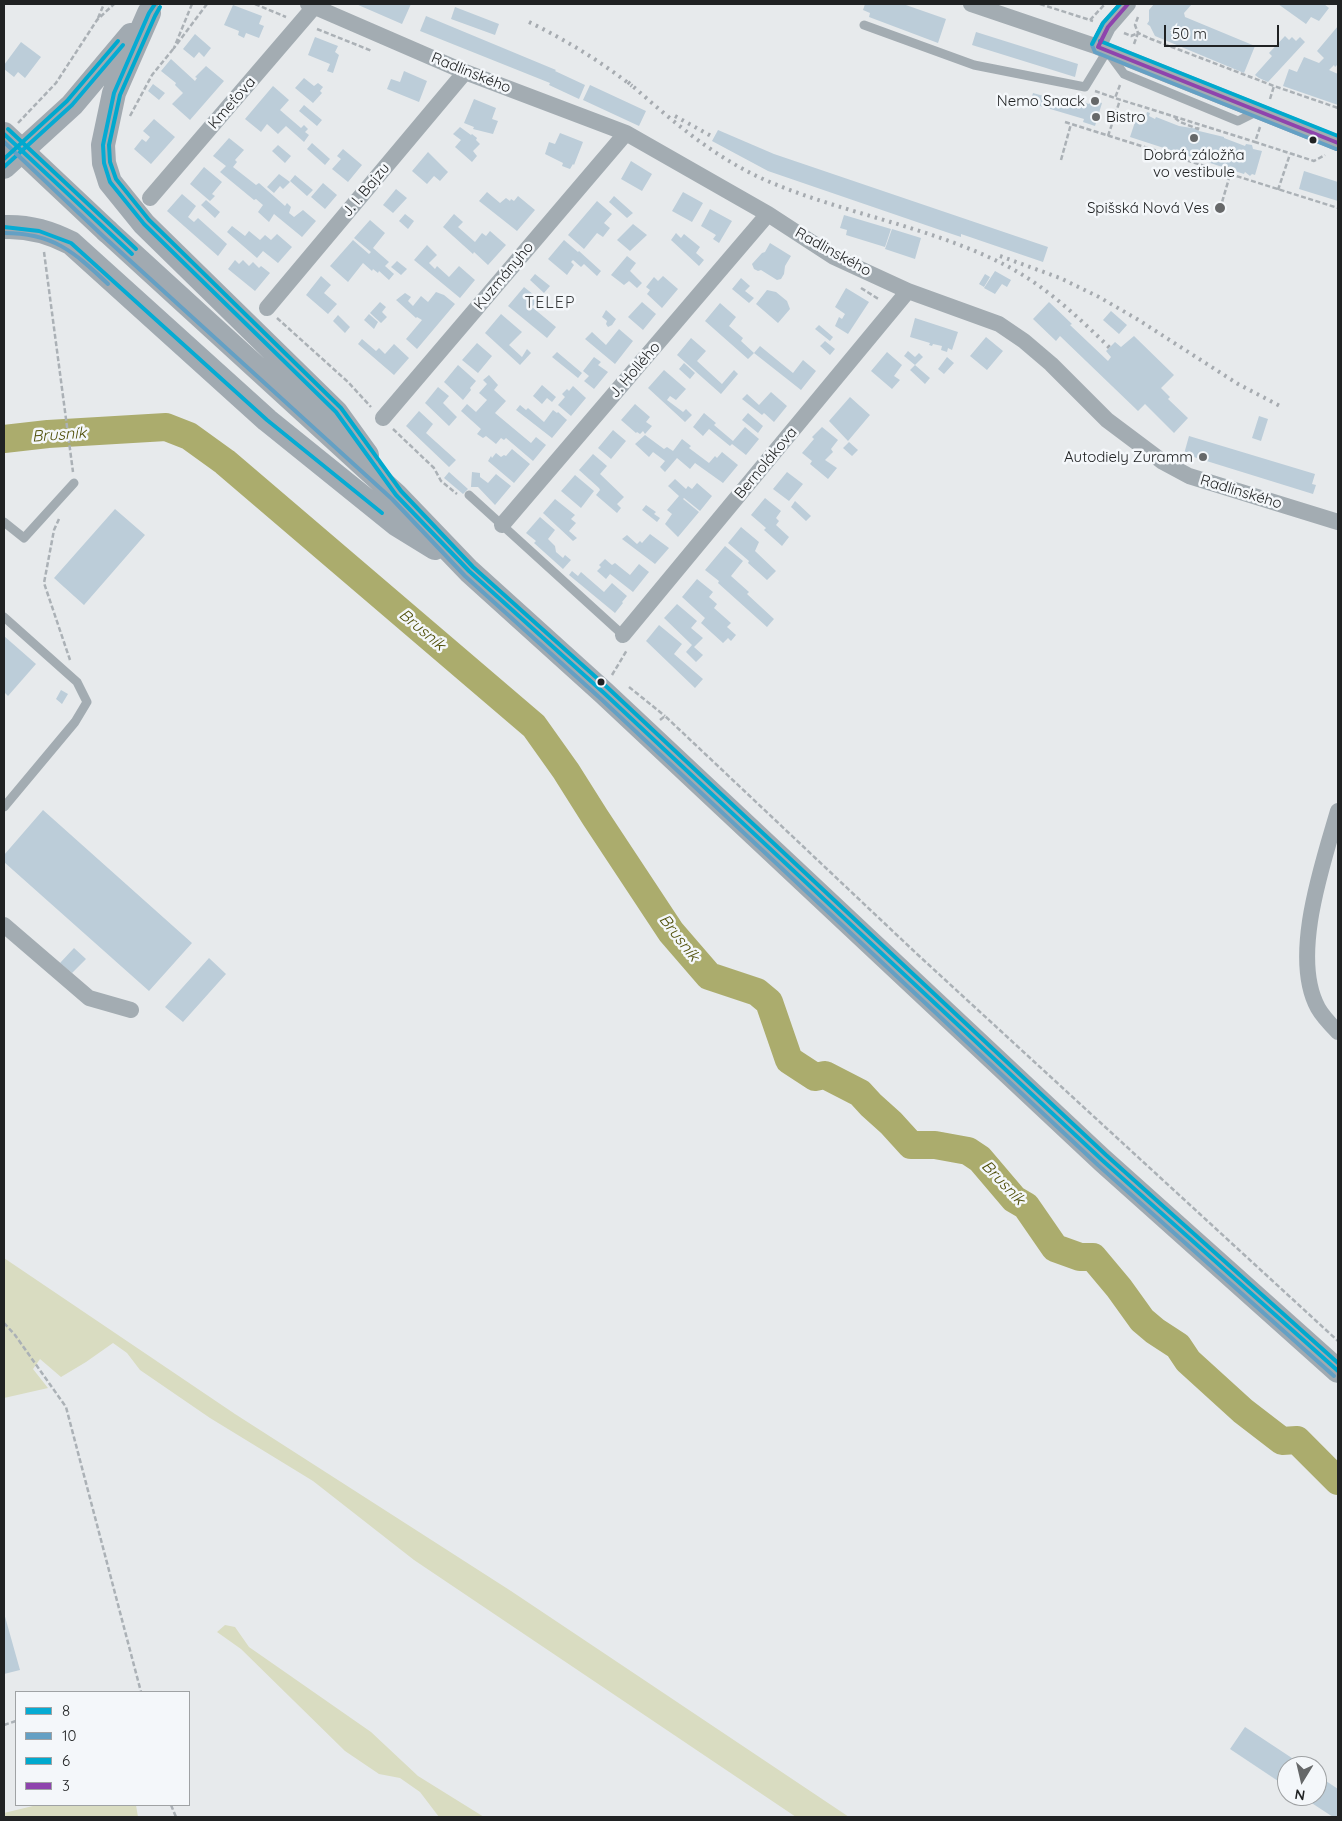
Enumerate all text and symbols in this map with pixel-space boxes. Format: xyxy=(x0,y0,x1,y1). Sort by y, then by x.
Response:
scale bar xyxy=(1167,15,1282,47)
text: 50 m xyxy=(1172,24,1207,43)
street label: Radlinského xyxy=(428,49,514,97)
street label: Kmeťova xyxy=(204,73,260,133)
place label: Nemo Snack xyxy=(997,92,1085,110)
marker: Nemo Snack xyxy=(1089,95,1101,107)
place label: Bistro xyxy=(1106,108,1146,126)
marker: Bistro xyxy=(1090,111,1102,123)
marker: Dobrá záložňa vo vestibule xyxy=(1188,132,1200,144)
unlabelled marker xyxy=(1308,135,1318,145)
place label: Dobrá záložňa vo vestibule xyxy=(1143,146,1245,181)
street label: J. I. Bajzu xyxy=(338,159,394,221)
place label: Spišská Nová Ves xyxy=(1087,199,1209,217)
marker: Spišská Nová Ves xyxy=(1213,201,1227,215)
street label: Radlinského xyxy=(792,224,874,280)
street label: Kuzmányho xyxy=(470,238,538,314)
district label: TELEP xyxy=(524,293,576,313)
street label: J. Hollého xyxy=(606,338,664,402)
water label: Brusník xyxy=(31,424,87,446)
street label: Bernolákova xyxy=(731,424,801,502)
place label: Autodiely Zuramm xyxy=(1064,448,1193,466)
marker: Autodiely Zuramm xyxy=(1197,451,1209,463)
street label: Radlinského xyxy=(1198,471,1284,513)
water label: Brusník xyxy=(395,605,449,655)
unlabelled marker xyxy=(596,677,606,687)
water label: Brusník xyxy=(655,911,703,965)
water label: Brusník xyxy=(977,1157,1029,1209)
legend xyxy=(15,1691,190,1806)
text: 8 xyxy=(62,1701,70,1720)
text: 10 xyxy=(62,1726,76,1745)
text: 6 xyxy=(62,1751,70,1770)
north arrow xyxy=(1277,1756,1327,1806)
text: 3 xyxy=(62,1776,70,1795)
text: N xyxy=(1293,1785,1306,1805)

